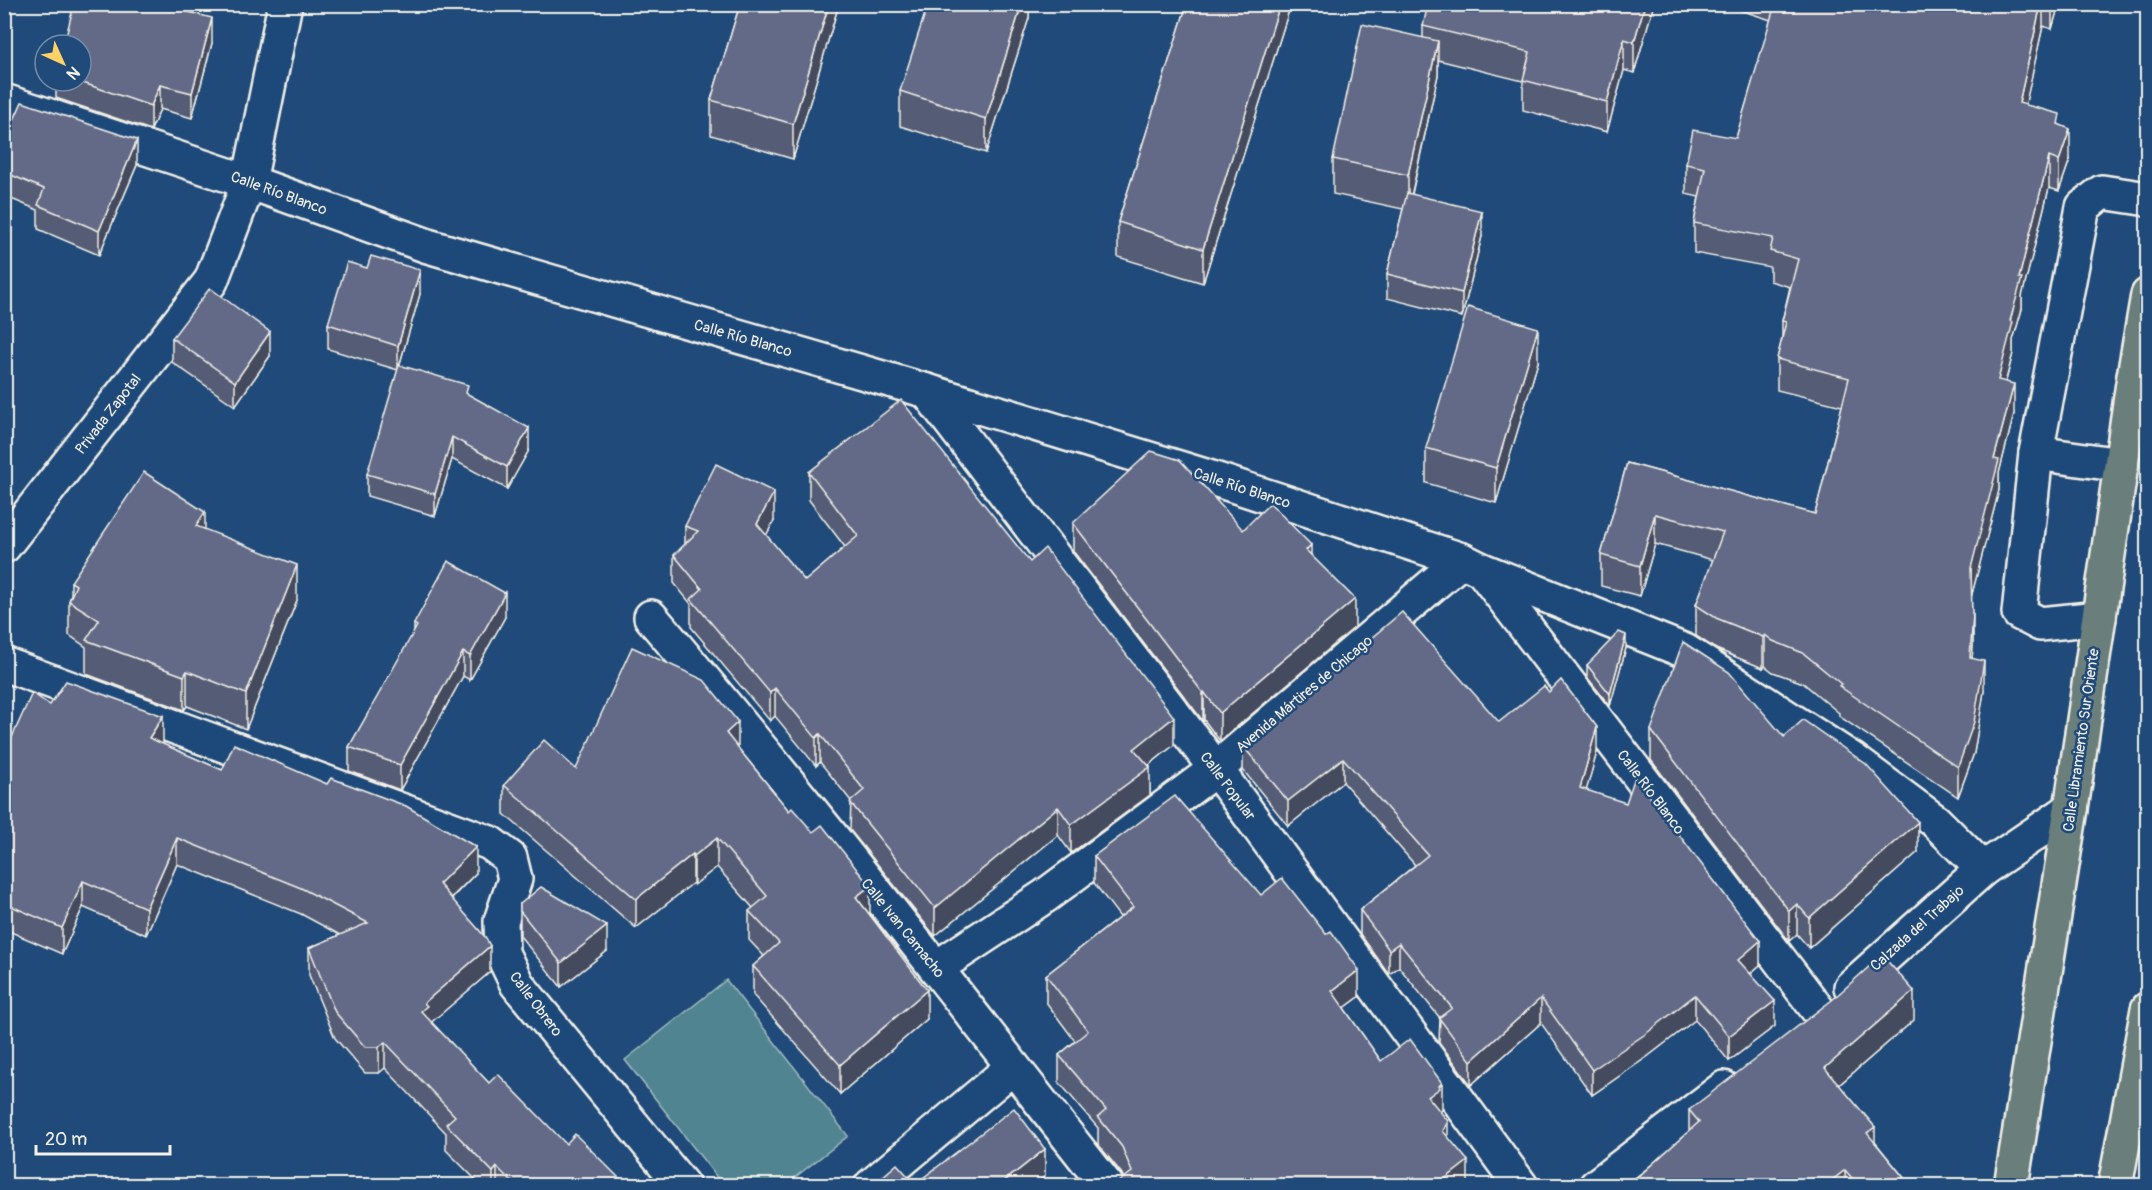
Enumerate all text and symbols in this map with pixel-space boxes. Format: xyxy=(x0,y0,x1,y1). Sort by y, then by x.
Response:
north arrow xyxy=(33,33,93,93)
text: N xyxy=(62,62,84,84)
street label: Calle Río Blanco xyxy=(228,167,330,220)
street label: Calle Río Blanco xyxy=(692,315,794,362)
street label: Privada Zapotal xyxy=(71,370,146,458)
street label: Calle Río Blanco xyxy=(1191,464,1293,513)
street label: Avenida Mártires de Chicago xyxy=(1232,631,1377,757)
street label: Calle Libramiento Sur Oriente xyxy=(2059,647,2104,833)
street label: Calle Río Blanco xyxy=(1613,746,1689,838)
street label: Calle Popular xyxy=(1196,748,1260,825)
street label: Calle Ivan Camacho xyxy=(857,875,949,982)
street label: Calzada del Trabajo xyxy=(1866,881,1968,976)
street label: Calle Obrero xyxy=(505,968,566,1041)
scale bar xyxy=(36,1118,170,1156)
text: 20 m xyxy=(45,1128,87,1151)

